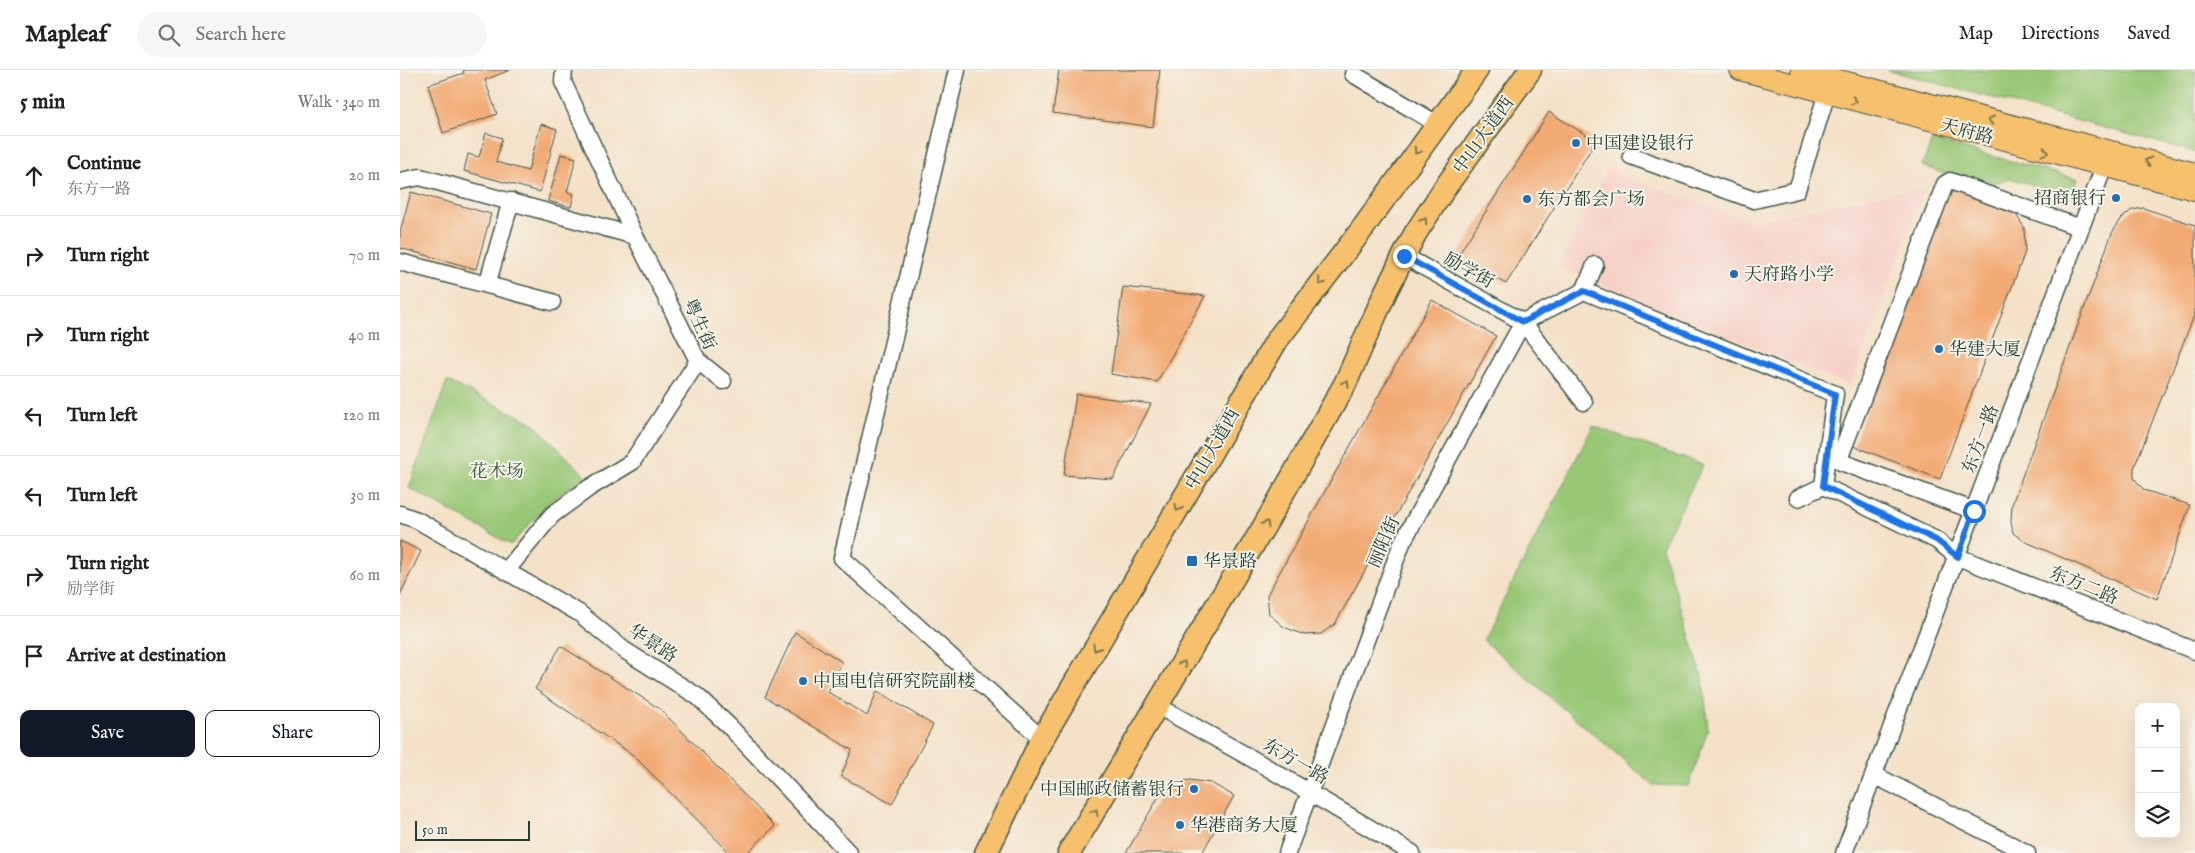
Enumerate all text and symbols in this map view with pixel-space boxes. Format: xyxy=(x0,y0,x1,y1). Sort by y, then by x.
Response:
search box xyxy=(137,12,487,57)
text: Mapleaf xyxy=(25,19,107,50)
icon: search xyxy=(155,21,183,49)
text: Search here xyxy=(195,23,286,47)
text: Map xyxy=(1959,23,1993,46)
text: Directions xyxy=(2021,23,2099,46)
text: Saved xyxy=(2127,23,2170,46)
text: 5 min xyxy=(20,89,65,116)
text: Walk · 340 m xyxy=(298,93,380,113)
street label: 中山大道西 xyxy=(1448,93,1520,179)
one-way arrow xyxy=(1850,95,1858,105)
street label: 天府路 xyxy=(1938,114,1996,151)
one-way arrow xyxy=(1986,115,1995,126)
place label: 中国建设银行 xyxy=(1586,133,1694,156)
marker: 中国建设银行 xyxy=(1570,137,1582,149)
one-way arrow xyxy=(1414,145,1423,155)
one-way arrow xyxy=(2041,146,2049,156)
text: Continue xyxy=(67,152,141,176)
one-way arrow xyxy=(2143,156,2152,167)
icon: ahead xyxy=(20,162,48,190)
text: 20 m xyxy=(349,166,380,186)
text: 东方一路 xyxy=(67,180,131,200)
place label: 招商银行 xyxy=(2034,188,2106,211)
place label: 东方都会广场 xyxy=(1537,189,1645,212)
marker: 招商银行 xyxy=(2110,192,2122,204)
marker: 东方都会广场 xyxy=(1521,193,1533,205)
one-way arrow xyxy=(1418,218,1427,227)
icon: right xyxy=(20,242,48,270)
text: Turn right xyxy=(67,244,149,268)
route end xyxy=(1393,245,1416,268)
text: 70 m xyxy=(349,246,380,266)
street label: 励学街 xyxy=(1439,248,1497,294)
place label: 天府路小学 xyxy=(1744,264,1834,287)
marker: 天府路小学 xyxy=(1728,268,1740,280)
one-way arrow xyxy=(1318,276,1326,285)
street label: 粤生街 xyxy=(677,295,720,354)
icon: right xyxy=(20,322,48,350)
text: Turn right xyxy=(67,324,149,348)
text: 40 m xyxy=(348,326,380,346)
place label: 华建大厦 xyxy=(1949,339,2021,362)
marker: 华建大厦 xyxy=(1933,343,1945,355)
one-way arrow xyxy=(1340,379,1350,388)
icon: left xyxy=(20,402,48,430)
street label: 东方一路 xyxy=(1958,402,2005,477)
text: Turn left xyxy=(67,404,138,428)
street label: 中山大道西 xyxy=(1181,405,1246,494)
text: 120 m xyxy=(343,406,380,426)
park label: 花木场 xyxy=(470,461,524,484)
icon: left xyxy=(20,482,48,510)
text: Turn left xyxy=(67,484,138,508)
text: 30 m xyxy=(350,486,380,506)
route start xyxy=(1963,500,1986,523)
one-way arrow xyxy=(1174,502,1184,511)
street label: 丽阳街 xyxy=(1363,513,1406,572)
one-way arrow xyxy=(1259,521,1269,530)
place label: 华景路 xyxy=(1203,551,1257,574)
text: Turn right xyxy=(67,552,149,576)
marker: 华景路 xyxy=(1185,554,1199,568)
icon: right xyxy=(20,562,48,590)
street label: 东方二路 xyxy=(2046,562,2121,611)
text: 60 m xyxy=(350,566,380,586)
text: 励学街 xyxy=(67,580,115,600)
street label: 华景路 xyxy=(623,620,681,669)
icon: arrive xyxy=(20,642,48,670)
one-way arrow xyxy=(1092,642,1102,651)
text: Arrive at destination xyxy=(67,644,226,668)
one-way arrow xyxy=(1176,661,1186,670)
place label: 中国电信研究院副楼 xyxy=(813,671,975,694)
marker: 中国电信研究院副楼 xyxy=(797,675,809,687)
map controls xyxy=(2135,703,2180,838)
button: + xyxy=(2135,703,2180,748)
button: Save xyxy=(20,710,195,757)
button: Share xyxy=(205,710,380,757)
street label: 东方一路 xyxy=(1258,734,1332,790)
button: − xyxy=(2135,748,2180,793)
place label: 中国邮政储蓄银行 xyxy=(1040,779,1184,802)
marker: 中国邮政储蓄银行 xyxy=(1188,783,1200,795)
button: layers xyxy=(2135,793,2180,838)
one-way arrow xyxy=(1088,808,1098,817)
place label: 华港商务大厦 xyxy=(1190,815,1298,838)
scale bar xyxy=(415,818,530,841)
marker: 华港商务大厦 xyxy=(1174,819,1186,831)
text: 50 m xyxy=(422,821,448,839)

